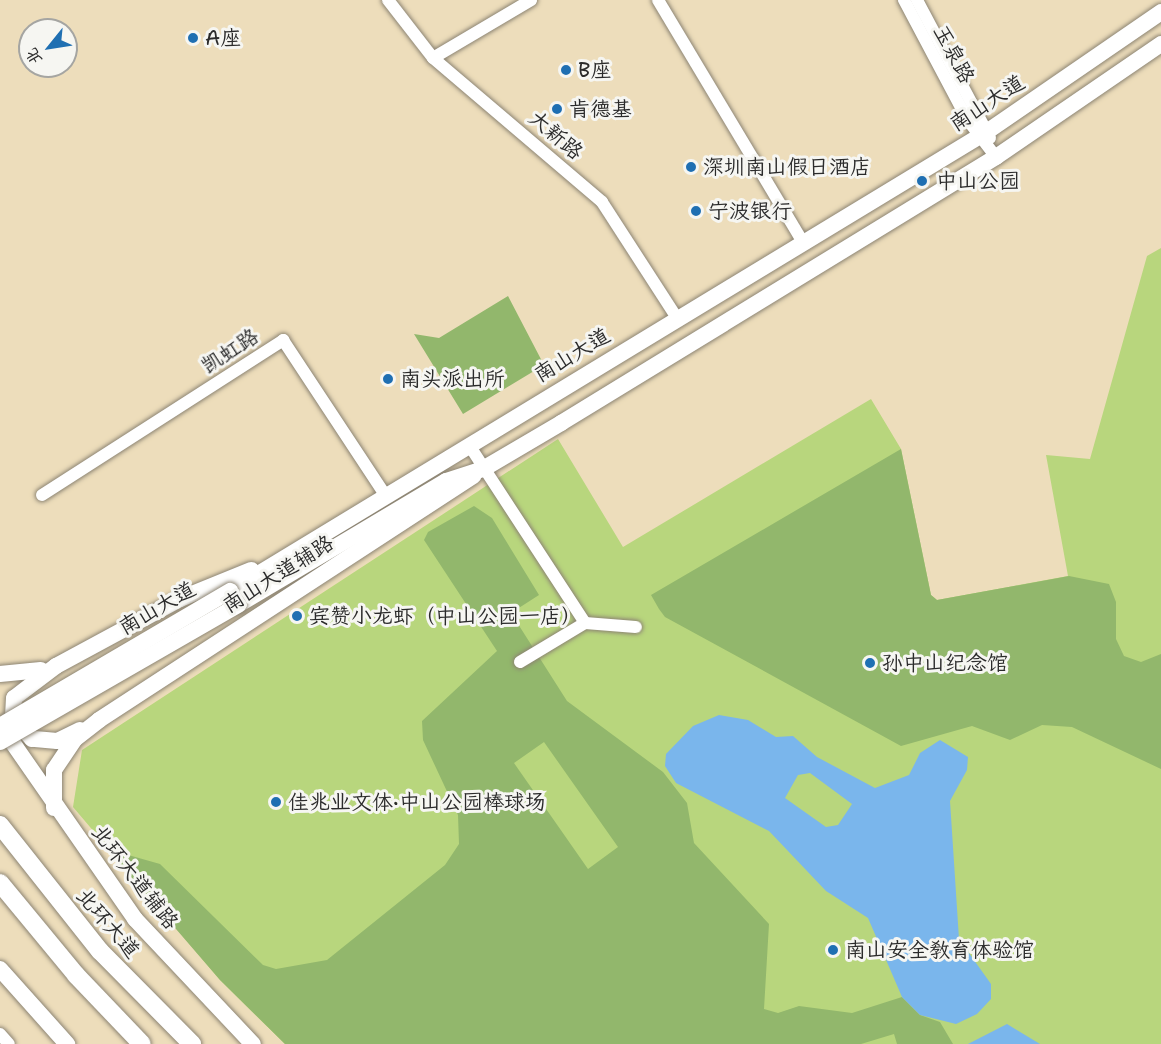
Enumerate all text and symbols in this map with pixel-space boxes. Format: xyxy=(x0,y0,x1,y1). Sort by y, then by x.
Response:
north arrow xyxy=(18,18,78,78)
street label: 玉泉路 xyxy=(928,20,980,88)
place label: A座 xyxy=(205,25,241,51)
marker: A座 xyxy=(186,31,200,45)
text: 北 xyxy=(21,44,47,68)
place label: B座 xyxy=(578,57,611,83)
marker: B座 xyxy=(559,63,573,77)
street label: 南山大道 xyxy=(945,70,1029,136)
place label: 肯德基 xyxy=(569,96,632,122)
marker: 肯德基 xyxy=(550,102,564,116)
street label: 大新路 xyxy=(524,105,588,165)
place label: 深圳南山假日酒店 xyxy=(703,154,871,180)
marker: 深圳南山假日酒店 xyxy=(684,160,698,174)
place label: 中山公园 xyxy=(936,168,1020,194)
marker: 中山公园 xyxy=(913,172,931,190)
place label: 宁波银行 xyxy=(708,198,792,224)
marker: 宁波银行 xyxy=(689,204,703,218)
street label: 凯虹路 xyxy=(197,323,263,379)
street label: 南山大道 xyxy=(530,323,614,387)
place label: 南头派出所 xyxy=(400,366,505,392)
marker: 南头派出所 xyxy=(381,372,395,386)
street label: 南山大道辅路 xyxy=(218,530,338,618)
street label: 南山大道 xyxy=(114,576,200,640)
place label: 宾赞小龙虾（中山公园一店） xyxy=(309,603,582,629)
marker: 宾赞小龙虾（中山公园一店） xyxy=(290,609,304,623)
place label: 孙中山纪念馆 xyxy=(882,650,1008,676)
marker: 孙中山纪念馆 xyxy=(863,656,877,670)
place label: 佳兆业文体·中山公园棒球场 xyxy=(288,789,546,815)
marker: 佳兆业文体·中山公园棒球场 xyxy=(269,795,283,809)
street label: 北环大道辅路 xyxy=(86,820,184,934)
street label: 北环大道 xyxy=(71,883,145,963)
place label: 南山安全教育体验馆 xyxy=(845,937,1034,963)
marker: 南山安全教育体验馆 xyxy=(826,943,840,957)

